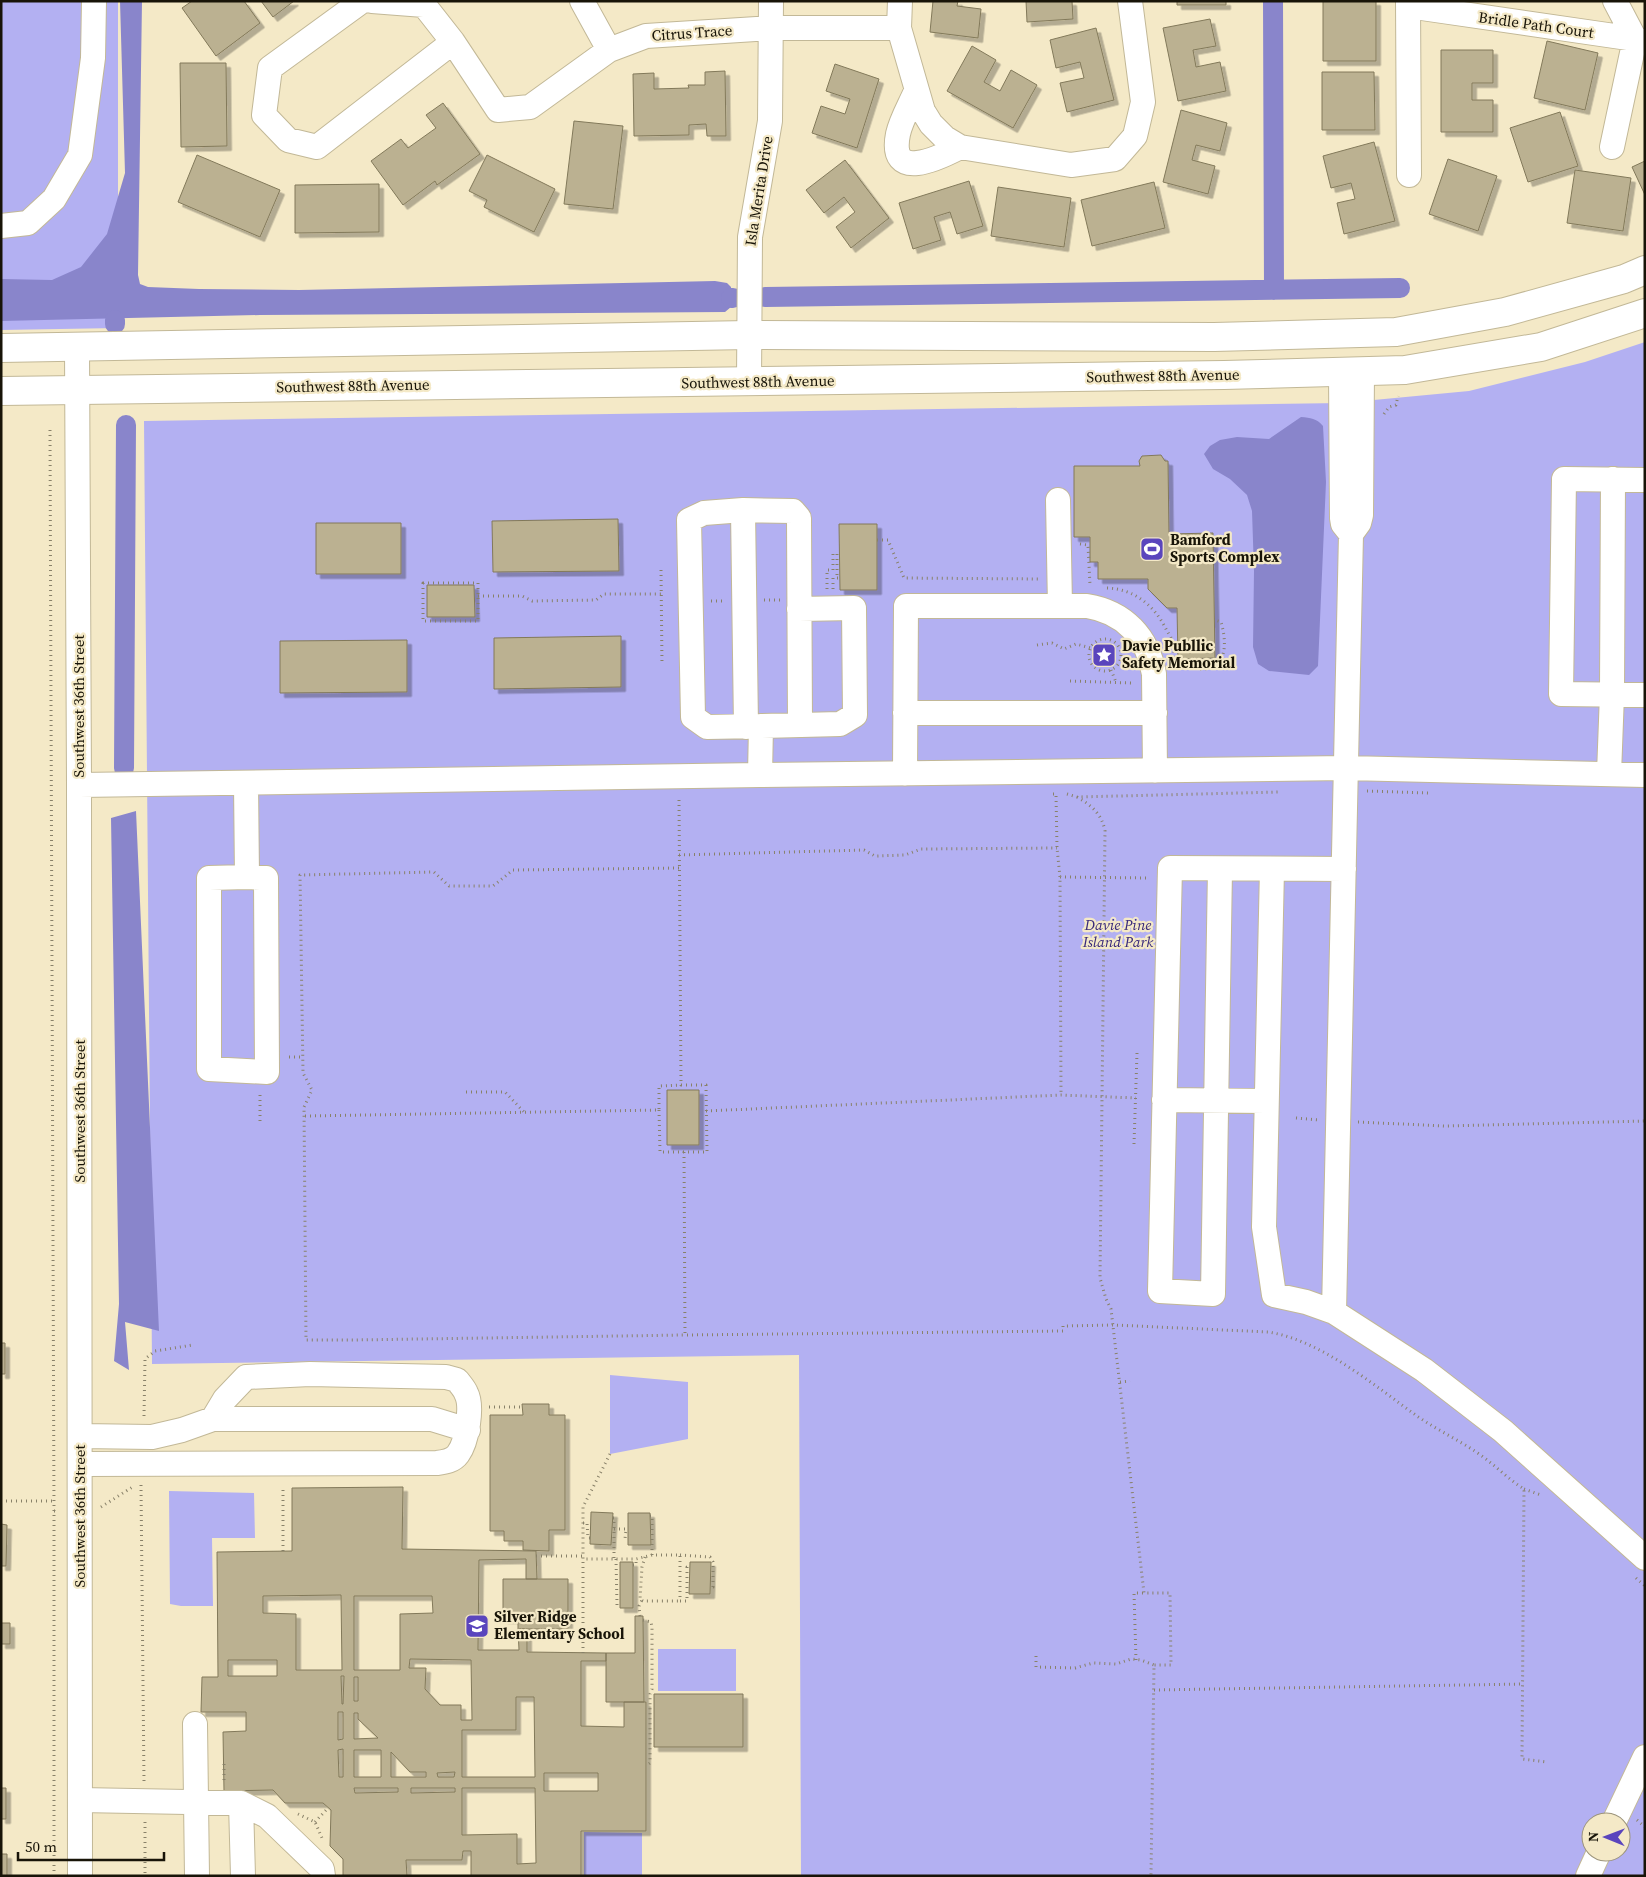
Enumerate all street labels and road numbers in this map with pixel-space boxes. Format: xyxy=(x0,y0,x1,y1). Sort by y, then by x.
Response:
street label: Bridle Path Court xyxy=(1477,6,1595,43)
street label: Citrus Trace xyxy=(651,19,733,46)
street label: Isla Merita Drive xyxy=(739,134,778,247)
street label: Southwest 88th Avenue xyxy=(1086,364,1240,387)
street label: Southwest 88th Avenue xyxy=(681,370,835,393)
street label: Southwest 88th Avenue xyxy=(276,374,430,397)
street label: Southwest 36th Street xyxy=(68,634,89,777)
street label: Southwest 36th Street xyxy=(69,1039,90,1182)
street label: Southwest 36th Street xyxy=(69,1444,90,1587)

